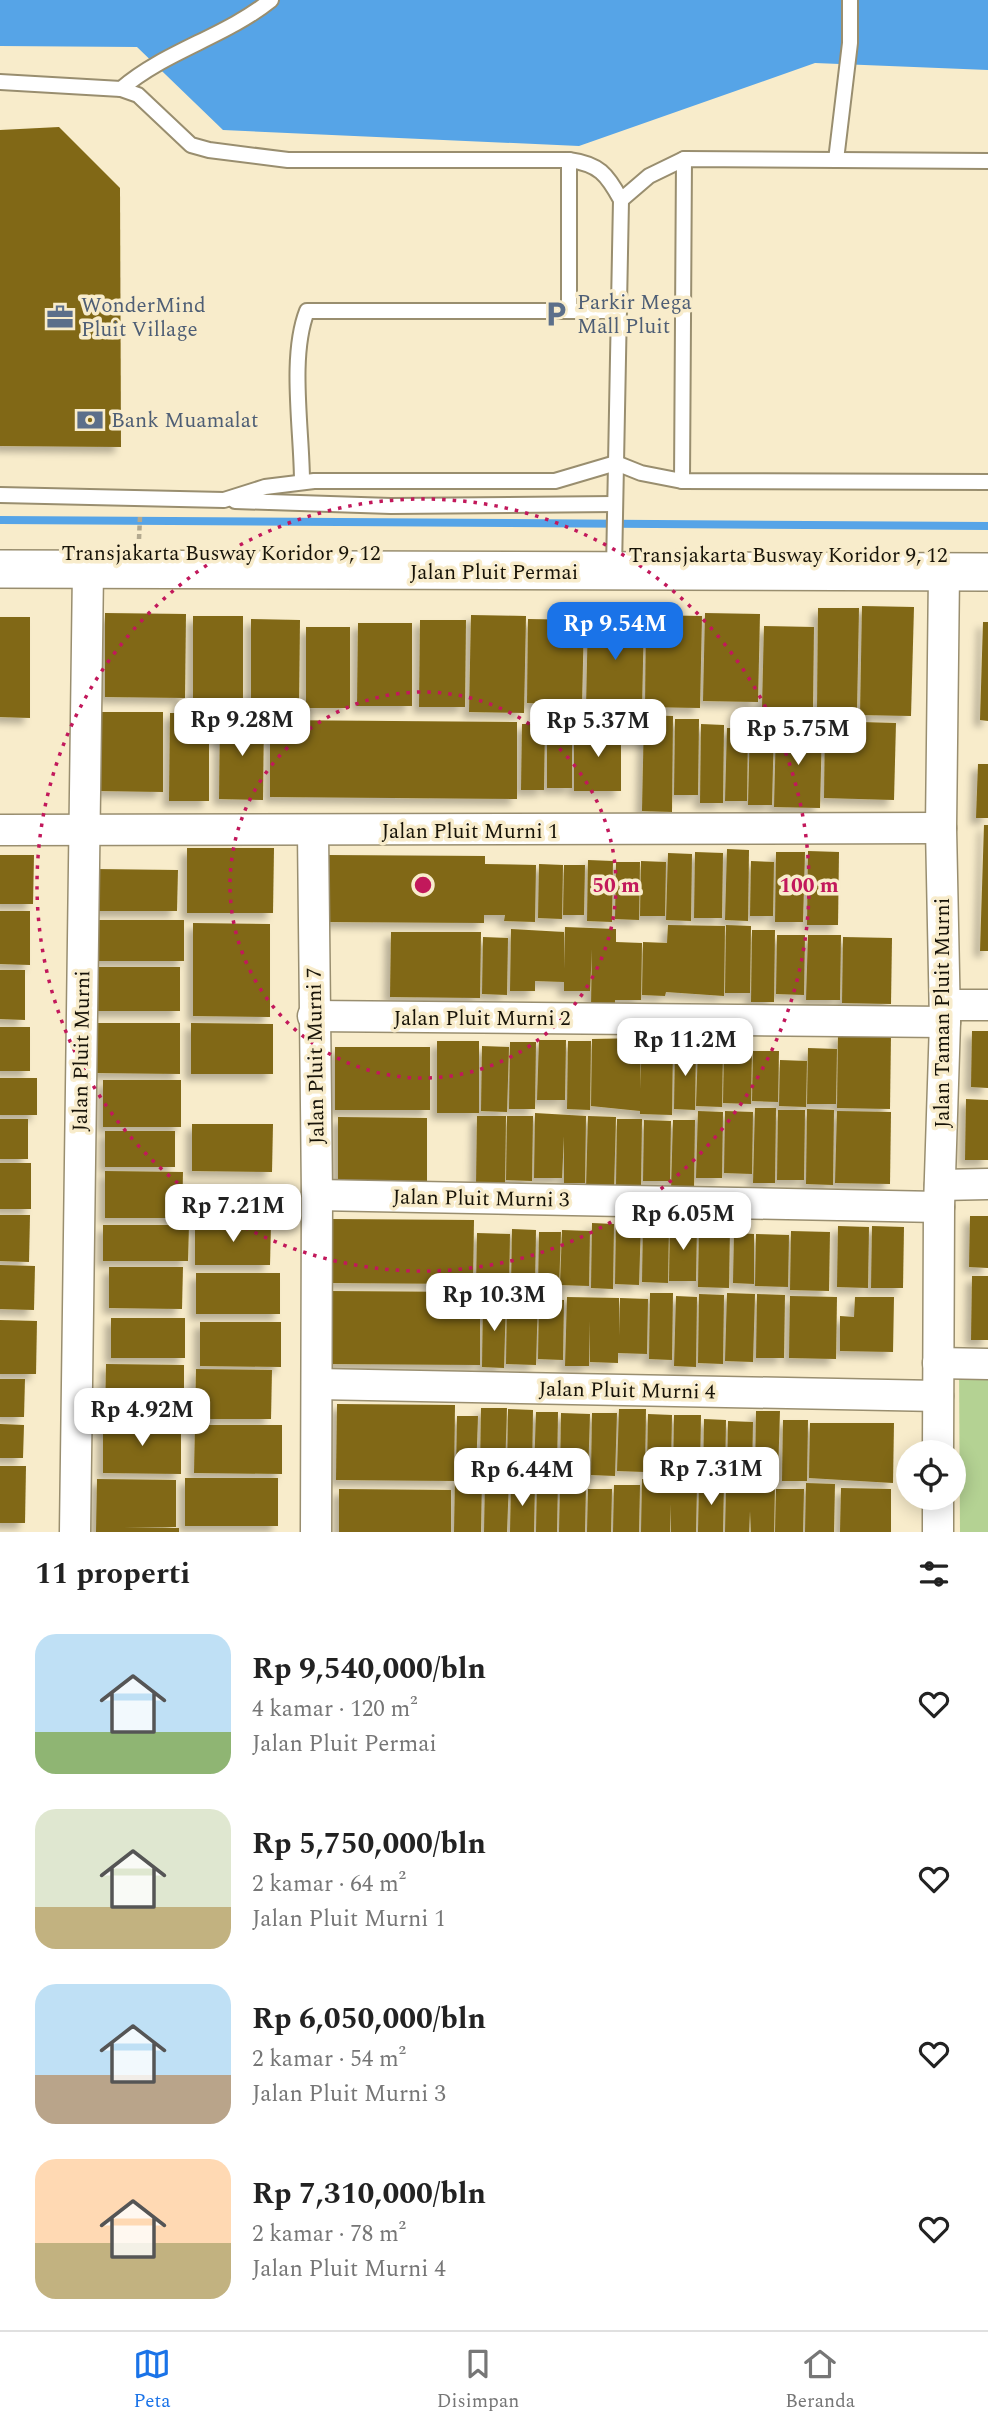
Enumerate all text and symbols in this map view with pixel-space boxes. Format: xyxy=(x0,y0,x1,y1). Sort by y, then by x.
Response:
place label: Parkir Mega Mall Pluit xyxy=(577,287,693,343)
place label: WonderMind Pluit Village xyxy=(81,290,206,346)
parking icon: Parkir Mega Mall Pluit xyxy=(541,299,571,329)
office icon: WonderMind Pluit Village xyxy=(45,302,75,332)
bank icon: Bank Muamalat xyxy=(75,405,105,435)
place label: Bank Muamalat xyxy=(111,405,258,437)
street label: Transjakarta Busway Koridor 9, 12 xyxy=(62,538,380,570)
street label: Transjakarta Busway Koridor 9, 12 xyxy=(629,540,947,572)
street label: Jalan Pluit Permai xyxy=(410,557,578,589)
pin: Rp 9.54M xyxy=(543,602,687,662)
text: Rp 9.54M xyxy=(563,607,667,642)
pin: Rp 9.28M xyxy=(170,698,314,758)
pin: Rp 5.37M xyxy=(526,700,670,759)
text: Rp 9.28M xyxy=(190,703,294,738)
text: Rp 5.37M xyxy=(546,704,650,739)
pin: Rp 5.75M xyxy=(726,708,870,767)
text: Rp 5.75M xyxy=(746,712,850,747)
street label: Jalan Pluit Murni 1 xyxy=(382,816,558,848)
text: 50 m xyxy=(592,870,640,902)
text: 100 m xyxy=(779,870,839,902)
centre of rings xyxy=(411,873,435,897)
street label: Jalan Taman Pluit Murni xyxy=(927,898,959,1128)
street label: Jalan Pluit Murni 7 xyxy=(298,967,334,1145)
street label: Jalan Pluit Murni xyxy=(65,970,99,1132)
street label: Jalan Pluit Murni 2 xyxy=(394,1003,570,1035)
pin: Rp 11.2M xyxy=(613,1018,757,1078)
text: Rp 11.2M xyxy=(633,1023,737,1058)
street label: Jalan Pluit Murni 3 xyxy=(392,1181,570,1217)
pin: Rp 7.21M xyxy=(161,1184,305,1244)
text: Rp 7.21M xyxy=(181,1189,285,1224)
pin: Rp 6.05M xyxy=(611,1192,755,1252)
text: Rp 6.05M xyxy=(631,1197,735,1232)
pin: Rp 10.3M xyxy=(422,1274,566,1333)
text: Rp 10.3M xyxy=(442,1278,546,1313)
street label: Jalan Pluit Murni 4 xyxy=(538,1373,716,1409)
pin: Rp 4.92M xyxy=(70,1388,214,1448)
text: Rp 4.92M xyxy=(90,1393,194,1428)
map controls xyxy=(896,1440,966,1510)
button: locate xyxy=(896,1440,966,1510)
pin: Rp 6.44M xyxy=(450,1448,594,1508)
pin: Rp 7.31M xyxy=(639,1448,783,1507)
text: Rp 7.31M xyxy=(659,1452,763,1487)
text: Rp 6.44M xyxy=(470,1453,574,1488)
text: 11 properti xyxy=(35,1551,190,1597)
icon: filters xyxy=(915,1555,953,1593)
text: Rp 9,540,000/bln xyxy=(252,1646,486,1692)
icon: home xyxy=(91,1662,175,1746)
icon: heart xyxy=(915,1685,953,1723)
text: 4 kamar · 120 m² xyxy=(252,1692,418,1727)
text: Jalan Pluit Permai xyxy=(252,1727,437,1762)
text: Rp 5,750,000/bln xyxy=(252,1821,486,1867)
icon: home xyxy=(91,1837,175,1921)
icon: heart xyxy=(915,1860,953,1898)
text: 2 kamar · 64 m² xyxy=(252,1867,406,1902)
text: Jalan Pluit Murni 1 xyxy=(252,1902,446,1937)
text: Rp 6,050,000/bln xyxy=(252,1996,486,2042)
icon: home xyxy=(91,2012,175,2096)
icon: heart xyxy=(915,2035,953,2073)
text: 2 kamar · 54 m² xyxy=(252,2042,406,2077)
text: Jalan Pluit Murni 3 xyxy=(252,2077,446,2112)
text: Rp 7,310,000/bln xyxy=(252,2171,486,2217)
icon: home xyxy=(91,2187,175,2271)
icon: heart xyxy=(915,2210,953,2248)
text: 2 kamar · 78 m² xyxy=(252,2217,406,2252)
text: Jalan Pluit Murni 4 xyxy=(252,2252,446,2287)
tab: Peta xyxy=(133,2345,171,2416)
tab: Disimpan xyxy=(437,2345,519,2416)
tab: Beranda xyxy=(785,2345,855,2416)

